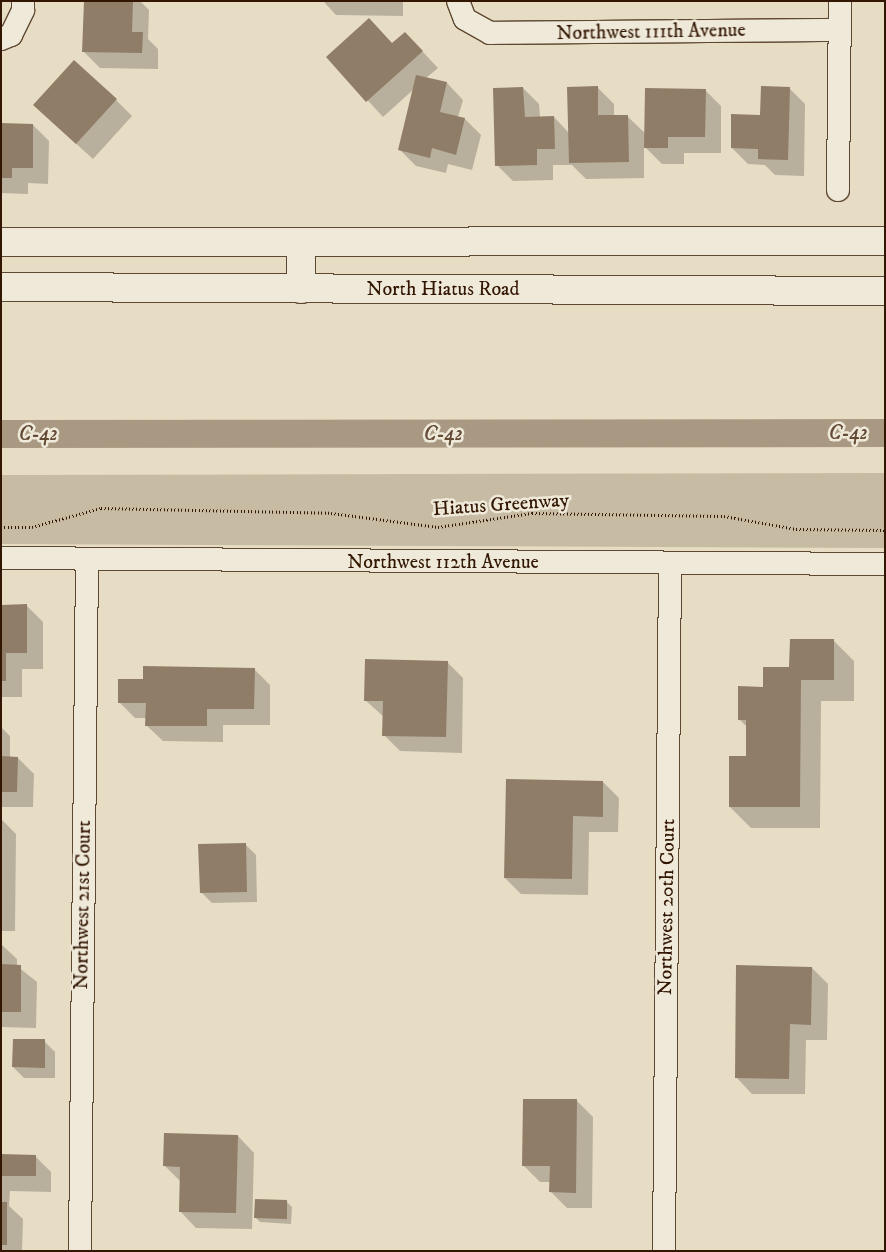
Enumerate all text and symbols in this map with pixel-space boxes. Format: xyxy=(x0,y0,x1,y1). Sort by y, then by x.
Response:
street label: Northwest 111th Avenue xyxy=(556,18,746,46)
street label: North Hiatus Road xyxy=(366,277,520,301)
water label: C-42 xyxy=(828,420,868,446)
water label: C-42 xyxy=(18,421,58,447)
water label: C-42 xyxy=(423,421,463,447)
street label: Hiatus Greenway xyxy=(432,488,570,522)
street label: Northwest 112th Avenue xyxy=(347,550,539,574)
street label: Northwest 20th Court xyxy=(653,819,681,995)
street label: Northwest 21st Court xyxy=(70,820,96,990)

